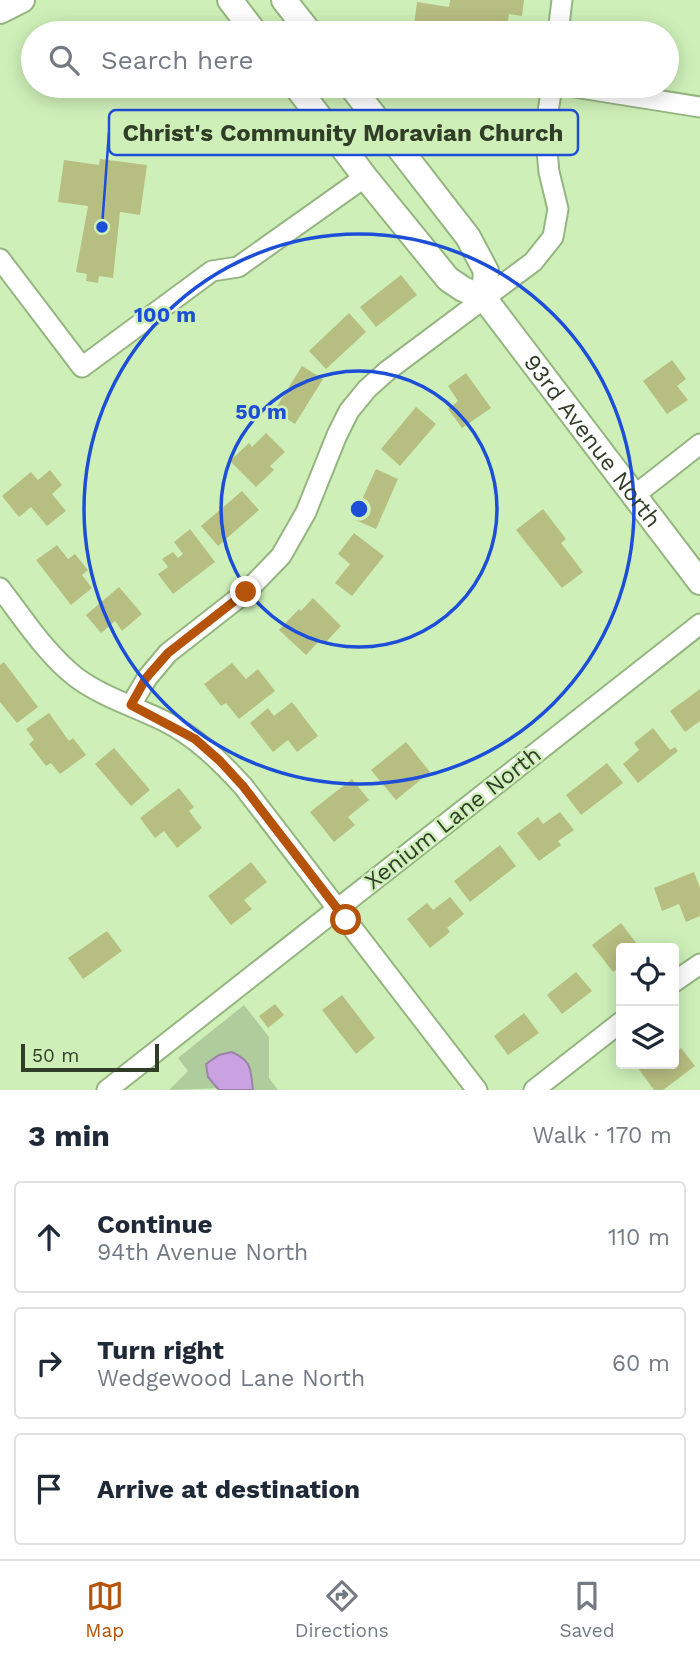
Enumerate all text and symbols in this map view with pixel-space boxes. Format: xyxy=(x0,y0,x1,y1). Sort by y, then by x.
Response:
search box xyxy=(21,21,679,98)
icon: search xyxy=(45,41,83,79)
text: Search here xyxy=(101,45,253,75)
callout: Christ's Community Moravian Church xyxy=(109,110,578,155)
text: Christ's Community Moravian Church xyxy=(123,119,563,147)
text: 100 m xyxy=(134,302,196,327)
street label: 93rd Avenue North xyxy=(518,349,667,533)
text: 50 m xyxy=(235,399,287,424)
centre of rings xyxy=(347,497,371,521)
route end xyxy=(230,576,261,607)
street label: Xenium Lane North xyxy=(360,741,546,895)
route start xyxy=(330,904,361,935)
map controls xyxy=(616,943,679,1069)
button: locate xyxy=(616,943,679,1006)
button: layers xyxy=(616,1006,679,1069)
scale bar xyxy=(21,1041,159,1073)
text: 50 m xyxy=(32,1044,79,1067)
text: 3 min xyxy=(28,1118,110,1153)
text: Walk · 170 m xyxy=(532,1122,672,1149)
text: Continue xyxy=(97,1209,213,1239)
icon: ahead xyxy=(30,1218,68,1256)
text: 110 m xyxy=(608,1224,670,1251)
text: 94th Avenue North xyxy=(97,1239,308,1266)
text: Turn right xyxy=(97,1335,224,1365)
icon: right xyxy=(30,1344,68,1382)
text: 60 m xyxy=(612,1350,670,1377)
text: Wedgewood Lane North xyxy=(97,1365,365,1392)
icon: arrive xyxy=(30,1470,68,1508)
text: Arrive at destination xyxy=(97,1474,360,1504)
tab: Map xyxy=(85,1577,124,1642)
tab: Directions xyxy=(295,1577,389,1642)
tab: Saved xyxy=(559,1577,615,1642)

